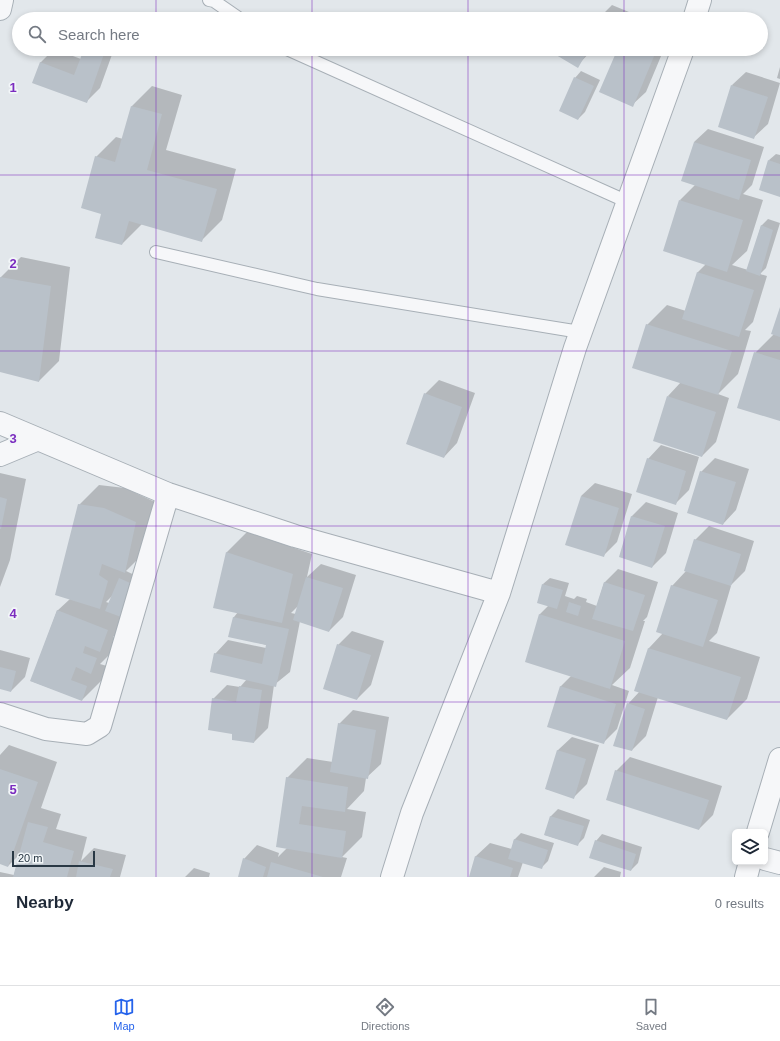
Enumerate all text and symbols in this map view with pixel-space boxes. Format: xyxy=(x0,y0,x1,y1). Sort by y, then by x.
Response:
search box xyxy=(12,12,768,56)
icon: search xyxy=(26,23,48,45)
text: Search here xyxy=(58,26,140,43)
text: 1 xyxy=(9,80,17,95)
text: 2 xyxy=(9,256,17,271)
text: 3 xyxy=(9,431,17,446)
text: 4 xyxy=(9,606,17,621)
text: 5 xyxy=(9,782,17,797)
map controls xyxy=(732,829,768,865)
button: layers xyxy=(732,829,768,865)
scale bar xyxy=(12,849,95,868)
text: 20 m xyxy=(18,852,42,864)
text: Nearby xyxy=(16,893,74,912)
text: 0 results xyxy=(715,896,764,911)
tab: Map xyxy=(113,996,135,1032)
tab: Directions xyxy=(361,996,410,1032)
tab: Saved xyxy=(636,996,667,1032)

